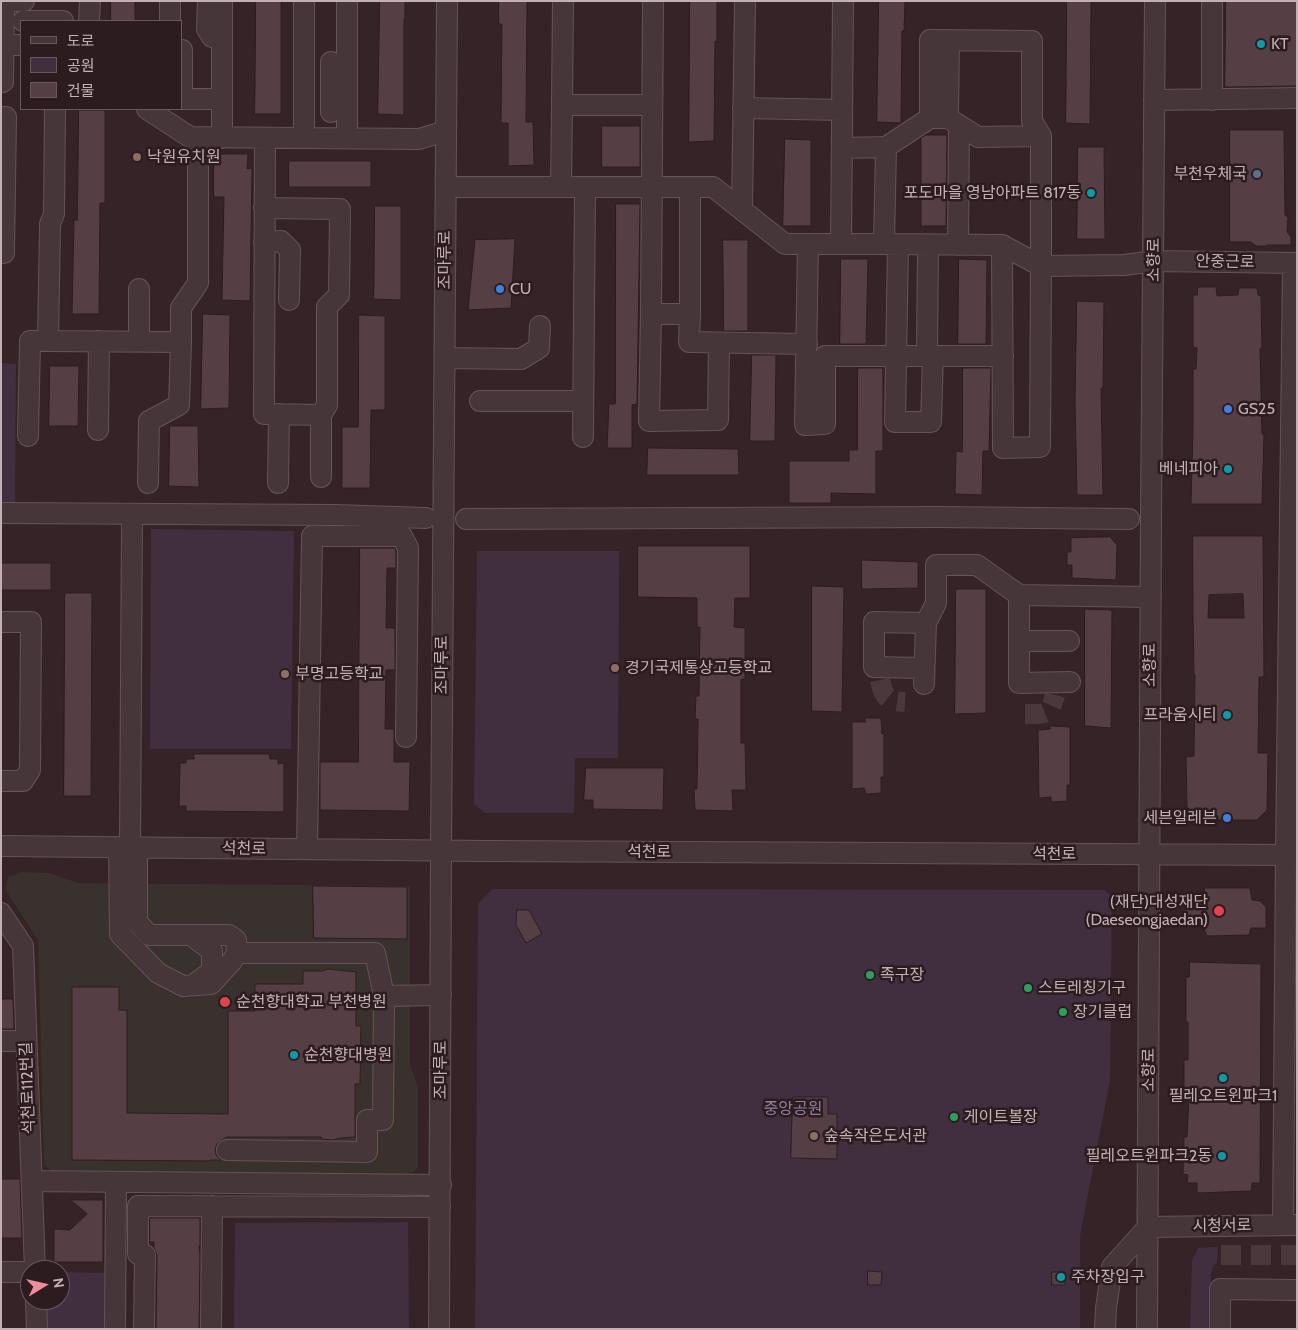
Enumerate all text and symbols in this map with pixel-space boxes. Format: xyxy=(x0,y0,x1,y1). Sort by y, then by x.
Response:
legend xyxy=(20,20,182,110)
text: 도로 xyxy=(67,32,95,50)
place label: KT xyxy=(1271,34,1289,54)
marker: KT xyxy=(1255,38,1267,50)
text: 공원 xyxy=(67,57,95,75)
text: 건물 xyxy=(67,82,95,100)
place label: 낙원유치원 xyxy=(147,147,221,167)
marker: 낙원유치원 xyxy=(131,151,143,163)
place label: 부천우체국 xyxy=(1173,164,1247,184)
marker: 부천우체국 xyxy=(1251,168,1263,180)
place label: 포도마을 영남아파트 817동 xyxy=(904,183,1081,203)
marker: 포도마을 영남아파트 817동 xyxy=(1085,187,1097,199)
street label: 조마루로 xyxy=(435,231,455,289)
street label: 소향로 xyxy=(1144,238,1164,282)
street label: 안중근로 xyxy=(1195,252,1255,272)
place label: CU xyxy=(510,279,531,299)
marker: CU xyxy=(494,283,506,295)
place label: GS25 xyxy=(1238,399,1275,419)
marker: GS25 xyxy=(1222,403,1234,415)
place label: 베네피아 xyxy=(1159,459,1218,479)
marker: 베네피아 xyxy=(1222,463,1234,475)
street label: 조마루로 xyxy=(432,636,452,694)
street label: 소향로 xyxy=(1140,643,1160,687)
place label: 경기국제통상고등학교 xyxy=(625,658,772,678)
marker: 경기국제통상고등학교 xyxy=(609,662,621,674)
place label: 부명고등학교 xyxy=(295,664,383,684)
marker: 부명고등학교 xyxy=(279,668,291,680)
place label: 프라움시티 xyxy=(1143,705,1217,725)
marker: 프라움시티 xyxy=(1221,709,1233,721)
place label: 세븐일레븐 xyxy=(1143,808,1217,828)
marker: 세븐일레븐 xyxy=(1221,812,1233,824)
street label: 석천로 xyxy=(222,839,266,859)
street label: 석천로 xyxy=(627,842,671,862)
street label: 석천로 xyxy=(1032,844,1076,864)
place label: (재단)대성재단 (Daeseongjaedan) xyxy=(1086,892,1208,930)
marker: (재단)대성재단 (Daeseongjaedan) xyxy=(1212,904,1226,918)
place label: 족구장 xyxy=(880,965,924,985)
marker: 족구장 xyxy=(864,969,876,981)
place label: 스트레칭기구 xyxy=(1038,978,1126,998)
marker: 스트레칭기구 xyxy=(1022,982,1034,994)
place label: 순천향대학교 부천병원 xyxy=(236,992,387,1012)
marker: 순천향대학교 부천병원 xyxy=(218,995,232,1009)
place label: 장기클럽 xyxy=(1073,1002,1132,1022)
marker: 장기클럽 xyxy=(1057,1006,1069,1018)
street label: 석천로112번길 xyxy=(17,1041,39,1135)
street label: 조마루로 xyxy=(431,1041,451,1099)
place label: 순천향대병원 xyxy=(304,1045,392,1065)
street label: 소향로 xyxy=(1139,1048,1159,1092)
marker: 순천향대병원 xyxy=(288,1049,300,1061)
marker: 필레오트윈파크1 xyxy=(1217,1072,1229,1084)
place label: 필레오트윈파크1 xyxy=(1169,1086,1277,1106)
park label: 중앙공원 xyxy=(764,1099,822,1119)
place label: 게이트볼장 xyxy=(964,1107,1038,1127)
marker: 게이트볼장 xyxy=(948,1111,960,1123)
place label: 숲속작은도서관 xyxy=(824,1126,927,1146)
marker: 숲속작은도서관 xyxy=(808,1130,820,1142)
place label: 필레오트윈파크2동 xyxy=(1086,1146,1212,1166)
marker: 필레오트윈파크2동 xyxy=(1216,1150,1228,1162)
street label: 시청서로 xyxy=(1192,1216,1252,1236)
north arrow xyxy=(20,1260,70,1310)
place label: 주차장입구 xyxy=(1071,1267,1145,1287)
marker: 주차장입구 xyxy=(1055,1271,1067,1283)
text: N xyxy=(49,1277,68,1289)

